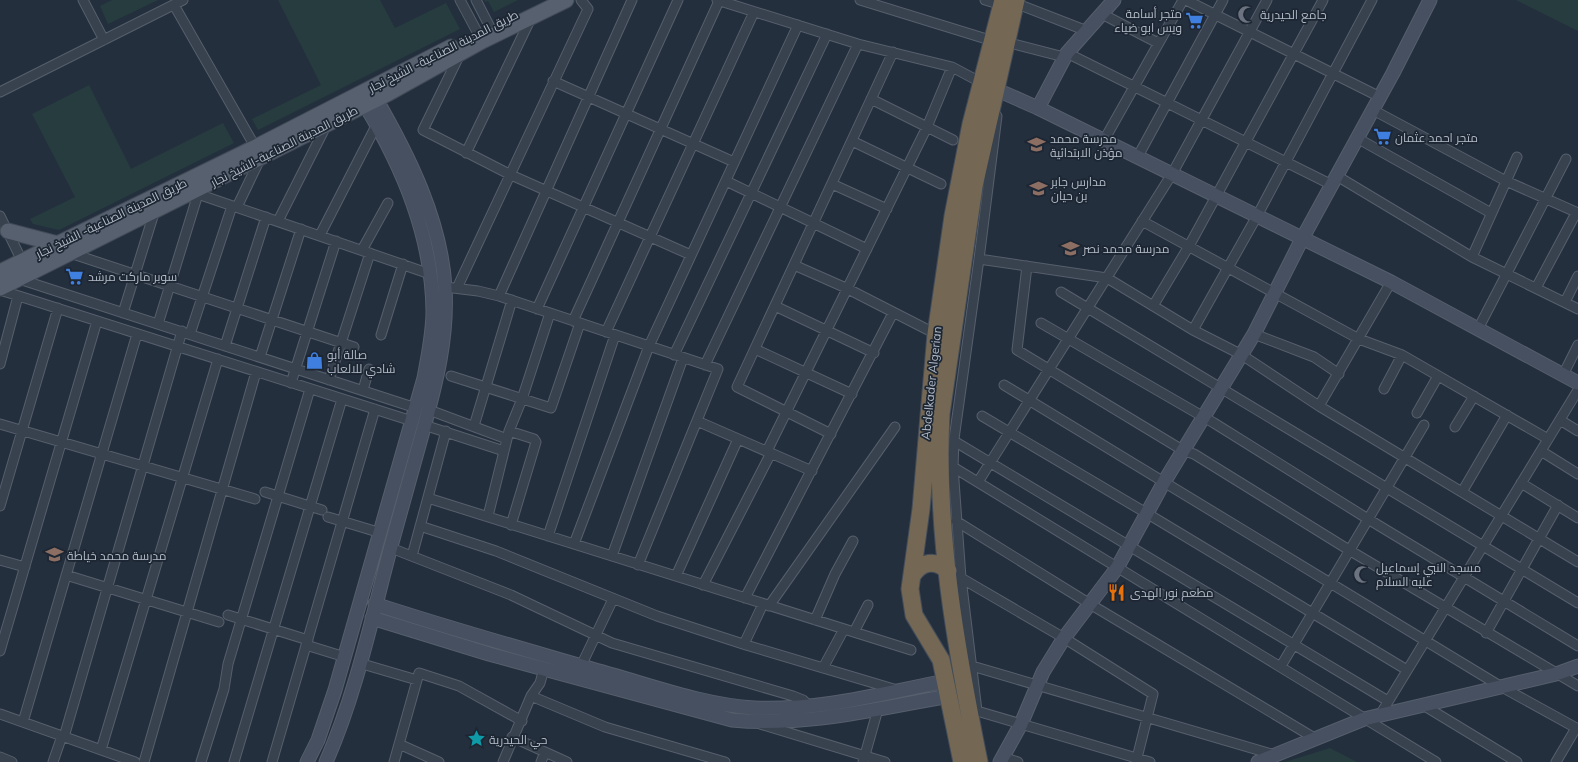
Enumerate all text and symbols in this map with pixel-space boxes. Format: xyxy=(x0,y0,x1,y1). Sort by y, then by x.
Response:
mosque icon: جامع الحيدرية xyxy=(1237,4,1257,24)
place label: متجر أسامة ويس ابو ضياء xyxy=(1114,6,1182,35)
street label: طريق المدينة الصناعية- الشيخ نجار xyxy=(365,7,521,97)
place label: جامع الحيدرية xyxy=(1260,7,1327,23)
supermarket icon: متجر أسامة ويس ابو ضياء xyxy=(1185,10,1205,30)
street label: طريق المدينة الصناعية-الشيخ نجار xyxy=(207,102,361,191)
supermarket icon: متجر احمد عثمان xyxy=(1372,127,1392,147)
place label: متجر احمد عثمان xyxy=(1395,130,1478,145)
place label: مدرسة محمد مؤذن الابتدائية xyxy=(1050,131,1123,160)
school or university icon: مدرسة محمد مؤذن الابتدائية xyxy=(1027,135,1047,155)
place label: مدارس جابر بن حيان xyxy=(1050,174,1106,203)
street label: طريق المدينة الصناعية- الشيخ نجار xyxy=(32,175,190,263)
school or university icon: مدارس جابر بن حيان xyxy=(1028,178,1048,198)
school or university icon: مدرسة محمد نصر xyxy=(1060,238,1080,258)
place label: مدرسة محمد نصر xyxy=(1082,241,1170,256)
supermarket icon: سوبر ماركت مرشد xyxy=(65,266,85,286)
place label: سوبر ماركت مرشد xyxy=(88,269,177,284)
street label: Abdelkader Algerian xyxy=(918,326,944,440)
place label: صالة أبو شادي للالعاب xyxy=(327,347,396,379)
shop icon: صالة أبو شادي للالعاب xyxy=(304,351,324,371)
school or university icon: مدرسة محمد خياطة xyxy=(44,545,64,565)
place label: مدرسة محمد خياطة xyxy=(67,548,166,563)
place label: مسجد النبي إسماعيل عليه السلام xyxy=(1376,560,1481,590)
mosque icon: مسجد النبي إسماعيل عليه السلام xyxy=(1353,564,1373,584)
restaurant icon: مطعم نور الهدى xyxy=(1107,582,1127,602)
place label: مطعم نور الهدى xyxy=(1130,585,1213,601)
place icon: حي الحيدرية xyxy=(466,729,486,749)
place label: حي الحيدرية xyxy=(489,732,547,750)

